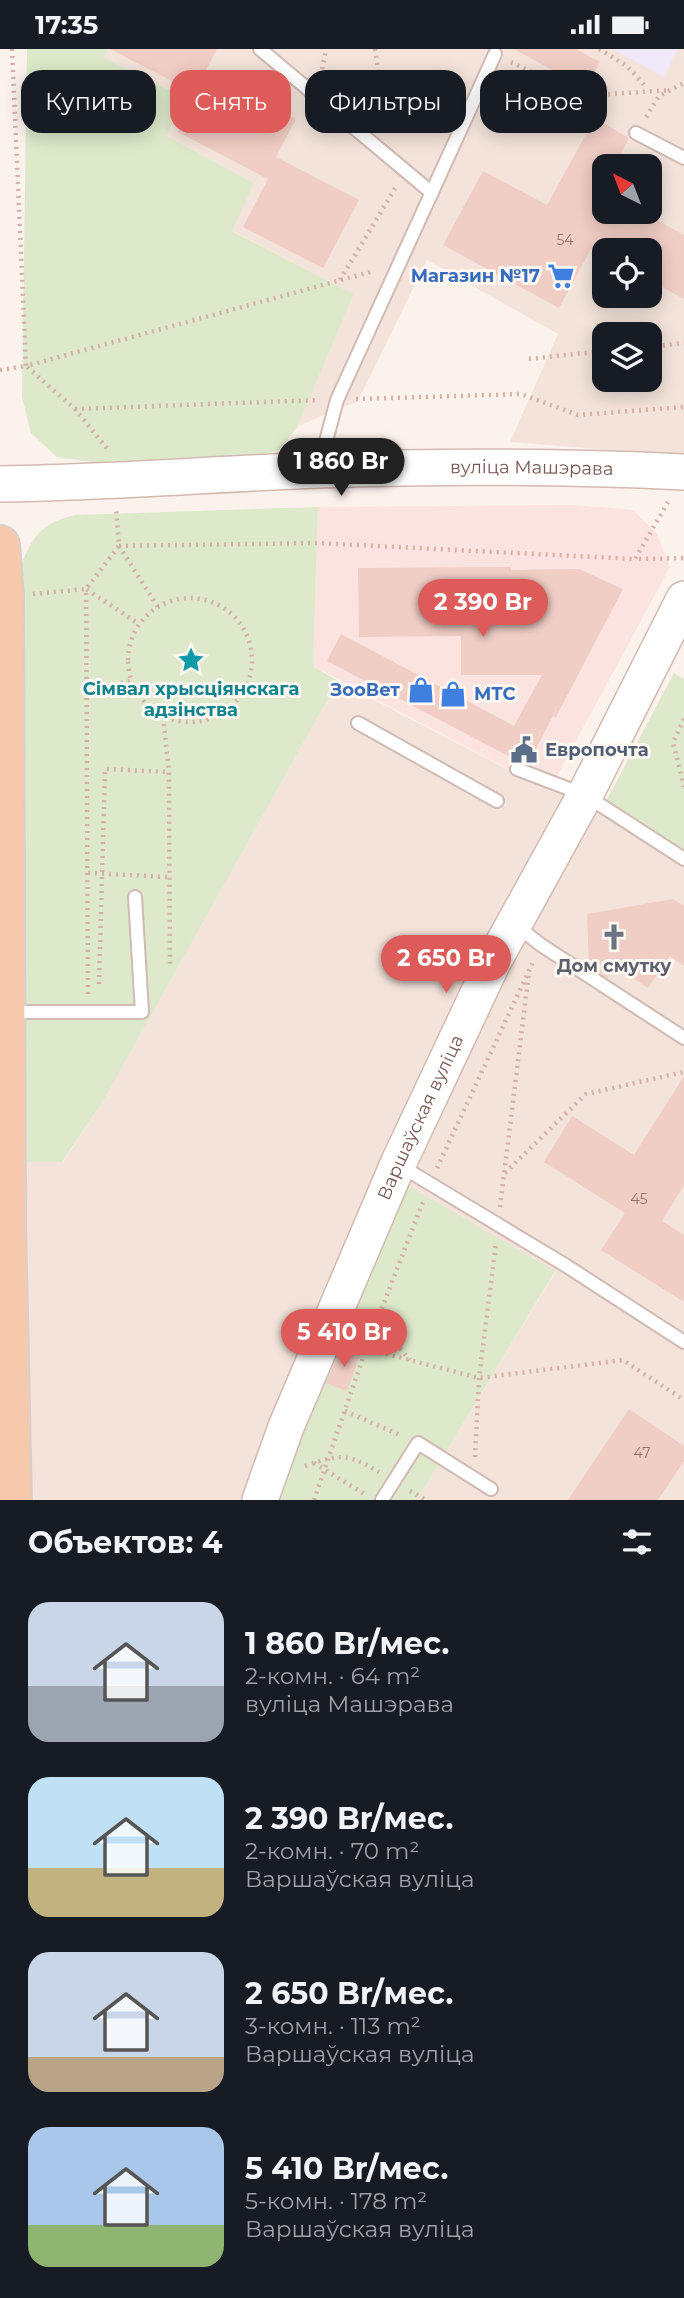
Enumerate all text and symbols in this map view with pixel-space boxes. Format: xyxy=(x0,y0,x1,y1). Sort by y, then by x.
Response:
text: 17:35 xyxy=(35,9,98,41)
chip: Купить xyxy=(21,70,156,133)
chip: Снять xyxy=(170,70,291,133)
chip: Фильтры xyxy=(305,70,466,133)
chip: Новое xyxy=(480,70,607,133)
north arrow xyxy=(592,154,662,224)
map controls xyxy=(592,154,662,392)
house number: 54 xyxy=(556,231,574,249)
button: locate xyxy=(592,238,662,308)
supermarket icon: Магазин №17 xyxy=(546,261,576,291)
place label: Магазин №17 xyxy=(411,265,540,287)
button: layers xyxy=(592,322,662,392)
pin: 1 860 Br xyxy=(269,439,413,498)
text: 1 860 Br xyxy=(294,447,389,475)
street label: вуліца Машэрава xyxy=(450,456,614,480)
pin: 2 390 Br xyxy=(411,579,555,639)
text: 2 390 Br xyxy=(434,588,532,616)
place icon: Сімвал хрысціянскага адзінства xyxy=(176,645,206,675)
shop icon: ЗооВет xyxy=(406,675,436,705)
place label: Сімвал хрысціянскага адзінства xyxy=(83,678,299,721)
place label: ЗооВет xyxy=(329,679,400,701)
shop icon: МТС xyxy=(438,679,468,709)
place label: МТС xyxy=(474,683,516,705)
public building icon: Европочта xyxy=(509,735,539,765)
place label: Европочта xyxy=(545,739,649,761)
church icon: Дом смутку xyxy=(599,922,629,952)
pin: 2 650 Br xyxy=(374,935,518,995)
text: 2 650 Br xyxy=(397,944,495,972)
place label: Дом смутку xyxy=(557,955,672,977)
street label: Варшаўская вуліца xyxy=(373,1031,468,1203)
house number: 45 xyxy=(630,1190,648,1208)
pin: 5 410 Br xyxy=(272,1309,416,1369)
text: 5 410 Br xyxy=(297,1318,391,1346)
house number: 47 xyxy=(634,1444,650,1462)
icon: filters xyxy=(618,1523,656,1561)
text: Объектов: 4 xyxy=(28,1524,222,1561)
text: 1 860 Br/мес. xyxy=(245,1625,449,1662)
icon: home xyxy=(84,1630,168,1714)
text: 2-комн. · 64 m² xyxy=(245,1662,420,1690)
text: вуліца Машэрава xyxy=(245,1690,454,1718)
text: 2 390 Br/мес. xyxy=(245,1800,453,1837)
icon: home xyxy=(84,1805,168,1889)
text: 2-комн. · 70 m² xyxy=(245,1837,419,1865)
text: Варшаўская вуліца xyxy=(245,1865,474,1893)
text: 2 650 Br/мес. xyxy=(245,1975,453,2012)
icon: home xyxy=(84,1980,168,2064)
text: 3-комн. · 113 m² xyxy=(245,2012,421,2040)
text: Варшаўская вуліца xyxy=(245,2040,474,2068)
text: 5 410 Br/мес. xyxy=(245,2150,448,2187)
icon: home xyxy=(84,2155,168,2239)
text: 5-комн. · 178 m² xyxy=(245,2187,427,2215)
text: Варшаўская вуліца xyxy=(245,2215,474,2243)

